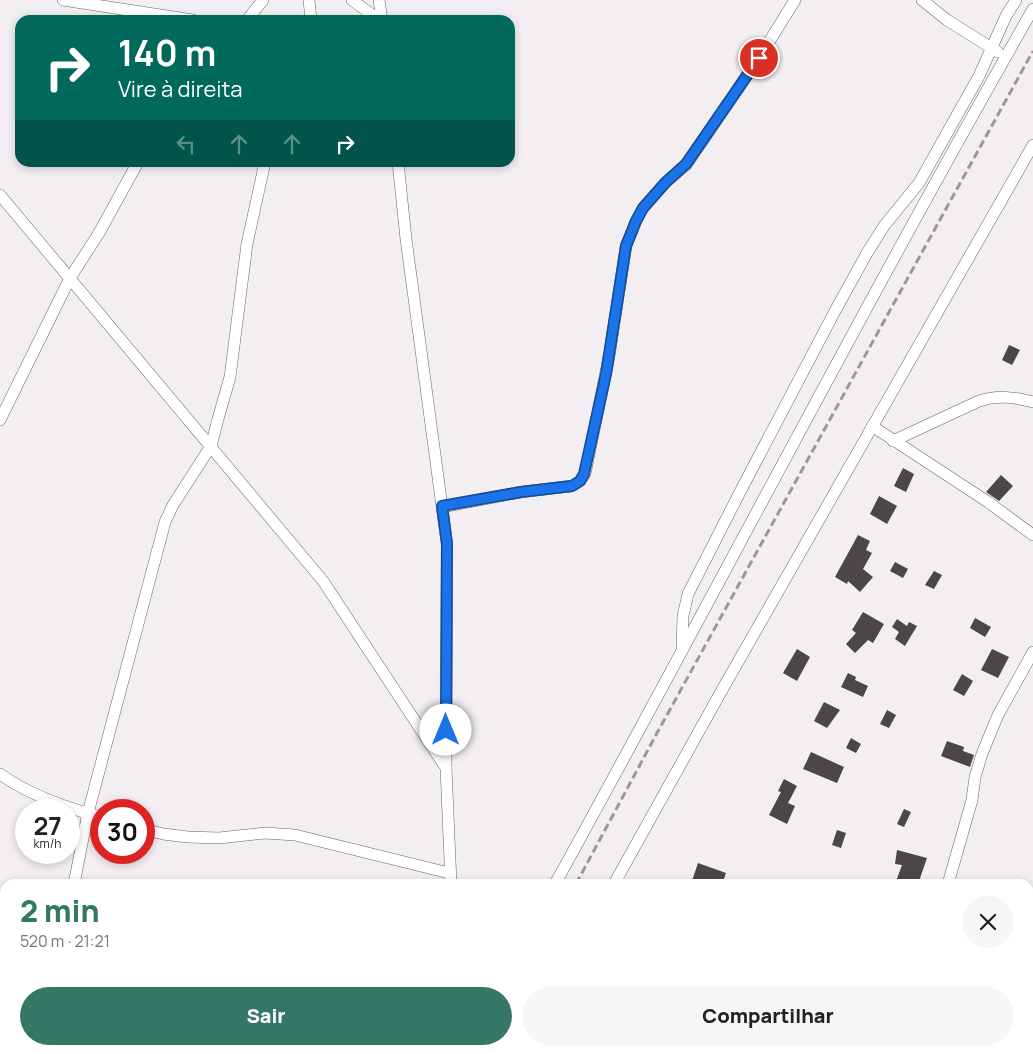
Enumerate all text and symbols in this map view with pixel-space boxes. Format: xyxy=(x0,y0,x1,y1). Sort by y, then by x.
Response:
text: 140 m xyxy=(118,29,216,77)
icon: right xyxy=(35,35,100,100)
pin xyxy=(738,37,780,79)
icon: arrive xyxy=(745,44,773,72)
text: Vire à direita xyxy=(118,74,242,104)
icon: left xyxy=(172,130,200,158)
icon: ahead xyxy=(225,130,253,158)
icon: ahead xyxy=(278,130,306,158)
icon: right xyxy=(331,130,359,158)
position arrow xyxy=(419,703,471,755)
speed limit sign: 30 xyxy=(90,799,155,864)
text: 27 xyxy=(33,808,62,843)
text: km/h xyxy=(34,835,61,852)
text: 2 min xyxy=(20,890,100,931)
button: close xyxy=(962,896,1014,948)
text: 520 m · 21:21 xyxy=(20,930,110,952)
button: Sair xyxy=(20,987,512,1045)
button: Compartilhar xyxy=(522,987,1014,1045)

